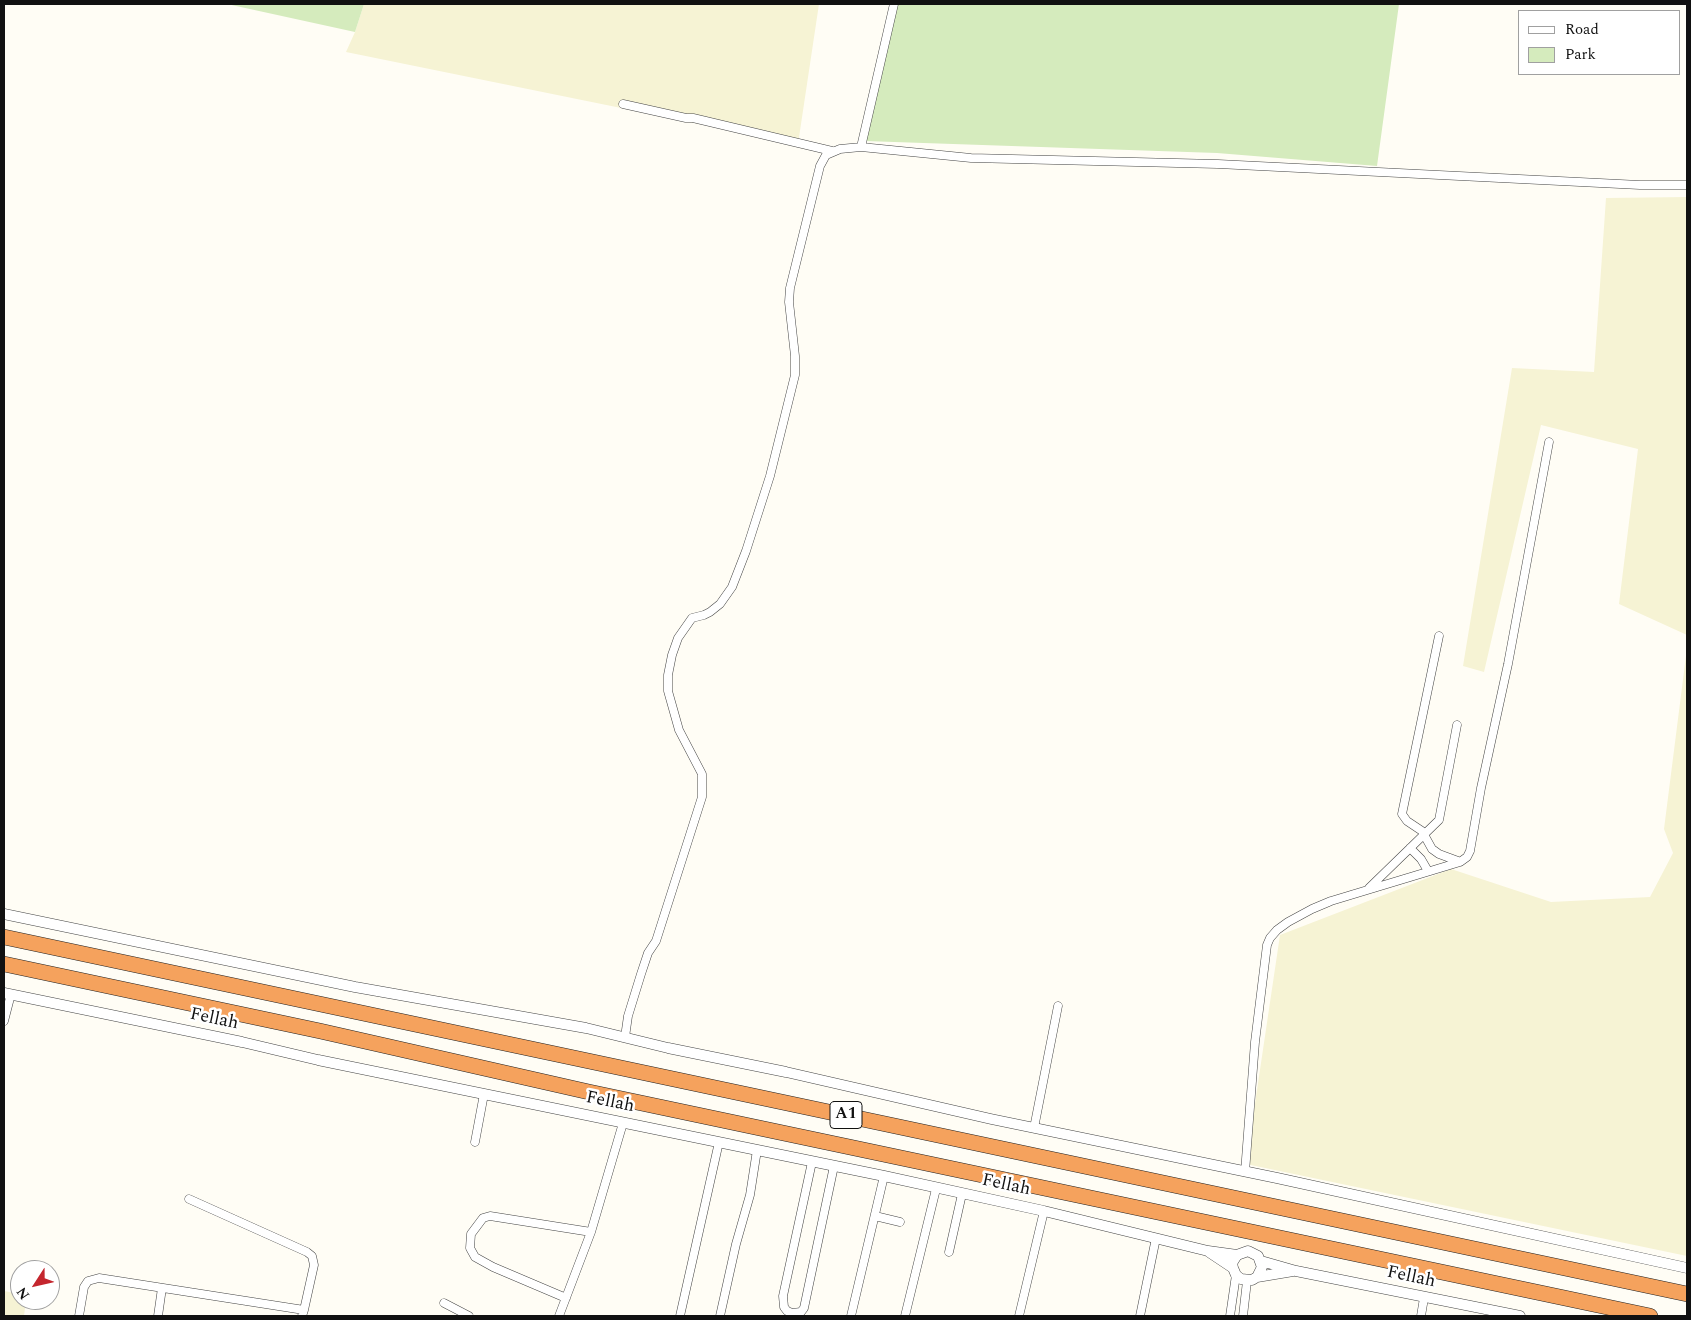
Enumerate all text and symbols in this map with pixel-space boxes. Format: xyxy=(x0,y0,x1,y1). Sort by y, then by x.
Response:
legend xyxy=(1518,10,1681,75)
text: Road xyxy=(1565,18,1599,41)
text: Park xyxy=(1565,43,1596,66)
street label: Fellah xyxy=(188,1004,240,1036)
street label: Fellah xyxy=(584,1088,636,1118)
road number: A1 xyxy=(830,1102,862,1128)
street label: Fellah xyxy=(980,1170,1032,1202)
north arrow xyxy=(10,1260,60,1310)
street label: Fellah xyxy=(1385,1262,1437,1294)
text: N xyxy=(11,1283,35,1304)

